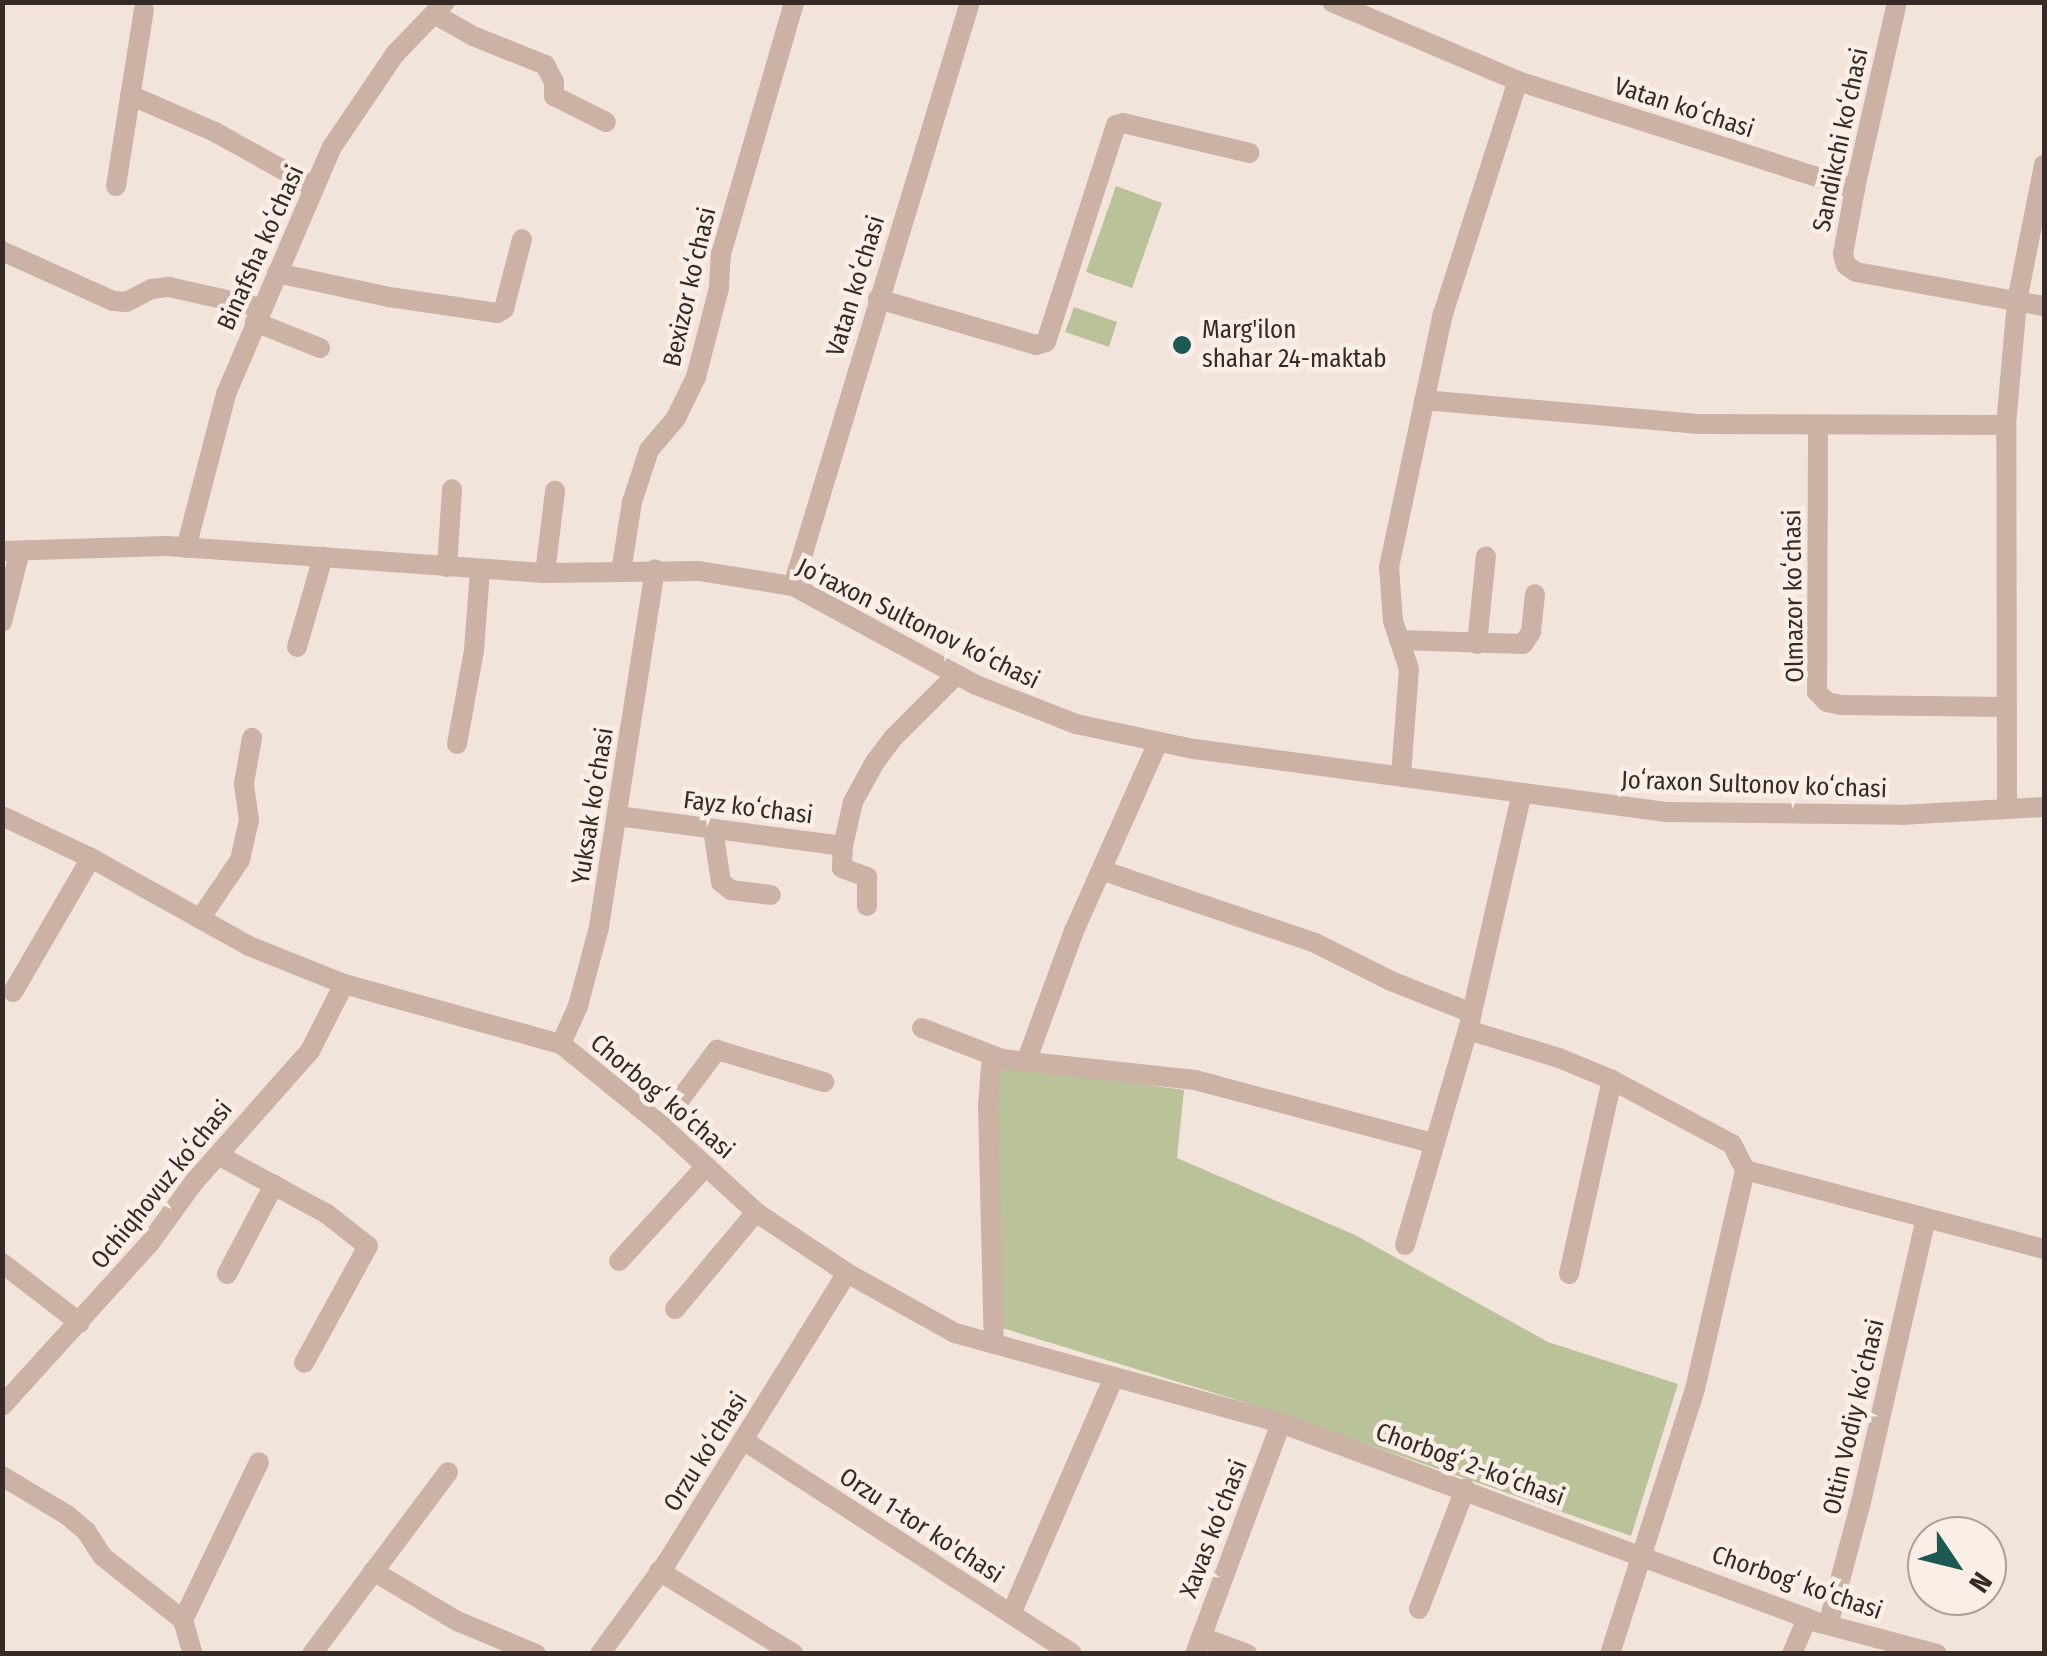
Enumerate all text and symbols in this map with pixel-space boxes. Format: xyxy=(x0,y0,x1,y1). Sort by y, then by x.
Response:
street label: Sandikchi koʻchasi xyxy=(1807,45,1875,235)
street label: Vatan koʻchasi xyxy=(1610,71,1758,145)
street label: Binafsha koʻchasi xyxy=(211,161,311,335)
street label: Bexizor koʻchasi xyxy=(657,204,723,370)
street label: Vatan koʻchasi xyxy=(820,212,892,360)
place label: Marg'ilon shahar 24-maktab xyxy=(1202,316,1387,375)
marker: Marg'ilon shahar 24-maktab xyxy=(1171,334,1193,356)
street label: Olmazor koʻchasi xyxy=(1777,509,1811,683)
street label: Joʻraxon Sultonov koʻchasi xyxy=(792,552,1044,696)
street label: Yuksak koʻchasi xyxy=(566,726,620,886)
street label: Joʻraxon Sultonov koʻchasi xyxy=(1621,765,1887,805)
street label: Fayz koʻchasi xyxy=(681,785,815,831)
street label: Chorbogʻ koʻchasi xyxy=(584,1028,740,1166)
street label: Ochiqhovuz koʻchasi xyxy=(85,1095,239,1275)
street label: Oltin Vodiy koʻchasi xyxy=(1817,1316,1891,1518)
street label: Orzu koʻchasi xyxy=(658,1387,754,1517)
street label: Chorbogʻ 2-koʻchasi xyxy=(1372,1417,1568,1513)
street label: Xavas koʻchasi xyxy=(1174,1456,1254,1602)
street label: Orzu 1-tor ko'chasi xyxy=(833,1462,1009,1590)
north arrow xyxy=(1907,1516,2007,1616)
street label: Chorbogʻ koʻchasi xyxy=(1708,1540,1886,1626)
text: N xyxy=(1962,1566,1999,1599)

